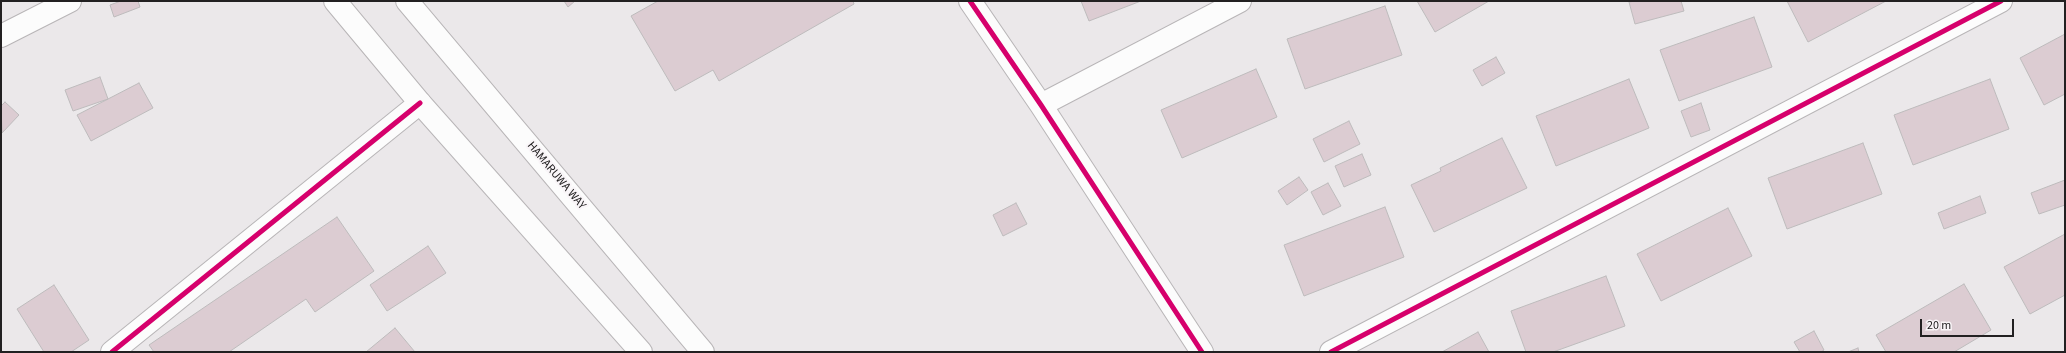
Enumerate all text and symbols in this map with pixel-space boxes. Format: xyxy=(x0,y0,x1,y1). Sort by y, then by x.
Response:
street label: HAMARUWA WAY xyxy=(523,139,589,213)
scale bar xyxy=(1922,311,2016,337)
text: 20 m xyxy=(1927,317,1951,334)

